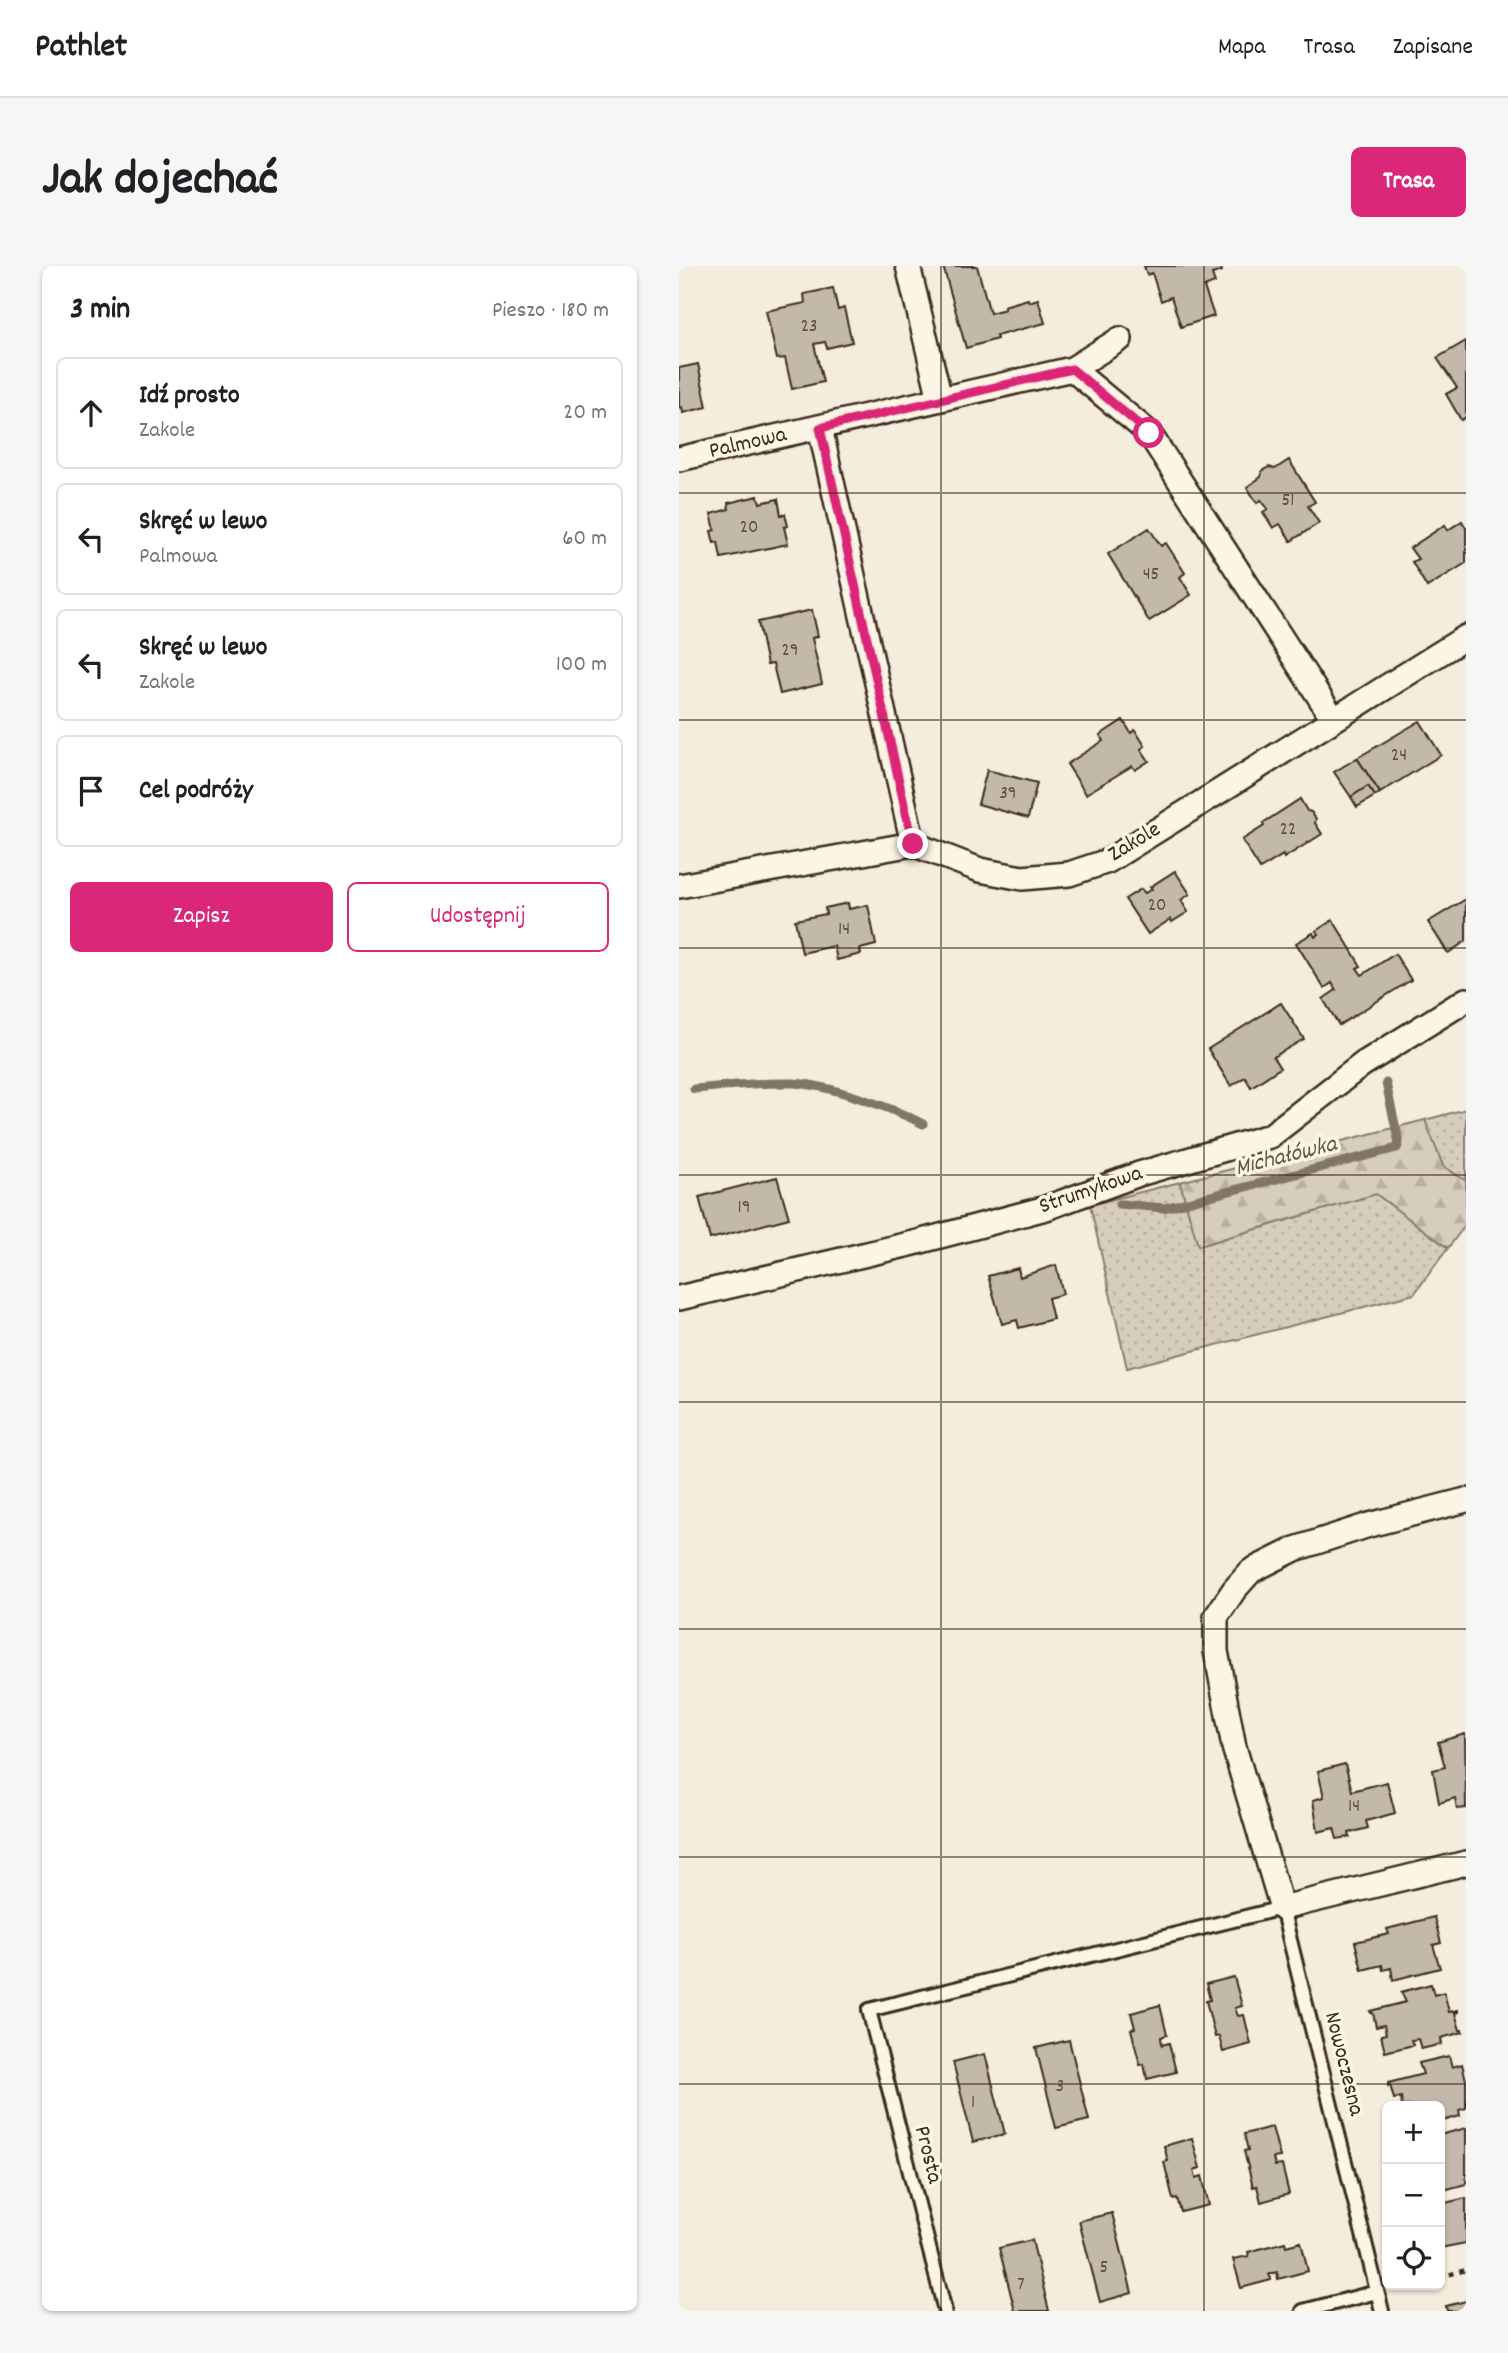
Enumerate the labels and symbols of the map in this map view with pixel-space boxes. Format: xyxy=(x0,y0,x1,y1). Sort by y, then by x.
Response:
house number: 23 xyxy=(801,314,817,341)
route start xyxy=(1133,417,1164,448)
street label: Palmowa xyxy=(706,419,791,469)
house number: 51 xyxy=(1282,488,1294,515)
house number: 20 xyxy=(740,515,758,542)
house number: 45 xyxy=(1143,562,1159,589)
house number: 29 xyxy=(781,638,799,665)
house number: 24 xyxy=(1391,743,1407,770)
house number: 39 xyxy=(999,781,1017,808)
street label: Zakole xyxy=(1102,814,1168,872)
house number: 22 xyxy=(1280,817,1296,844)
route end xyxy=(897,828,928,859)
house number: 20 xyxy=(1148,893,1166,920)
house number: 14 xyxy=(838,917,850,944)
water label: Michałówka xyxy=(1232,1128,1342,1186)
street label: Strumykowa xyxy=(1035,1158,1148,1224)
house number: 19 xyxy=(738,1195,750,1222)
house number: 14 xyxy=(1348,1794,1360,1821)
street label: Nowoczesna xyxy=(1314,2009,1372,2121)
house number: 3 xyxy=(1056,2074,1064,2101)
house number: 1 xyxy=(971,2090,975,2117)
street label: Prosta xyxy=(904,2123,950,2188)
house number: 5 xyxy=(1100,2255,1108,2282)
house number: 7 xyxy=(1017,2272,1025,2299)

